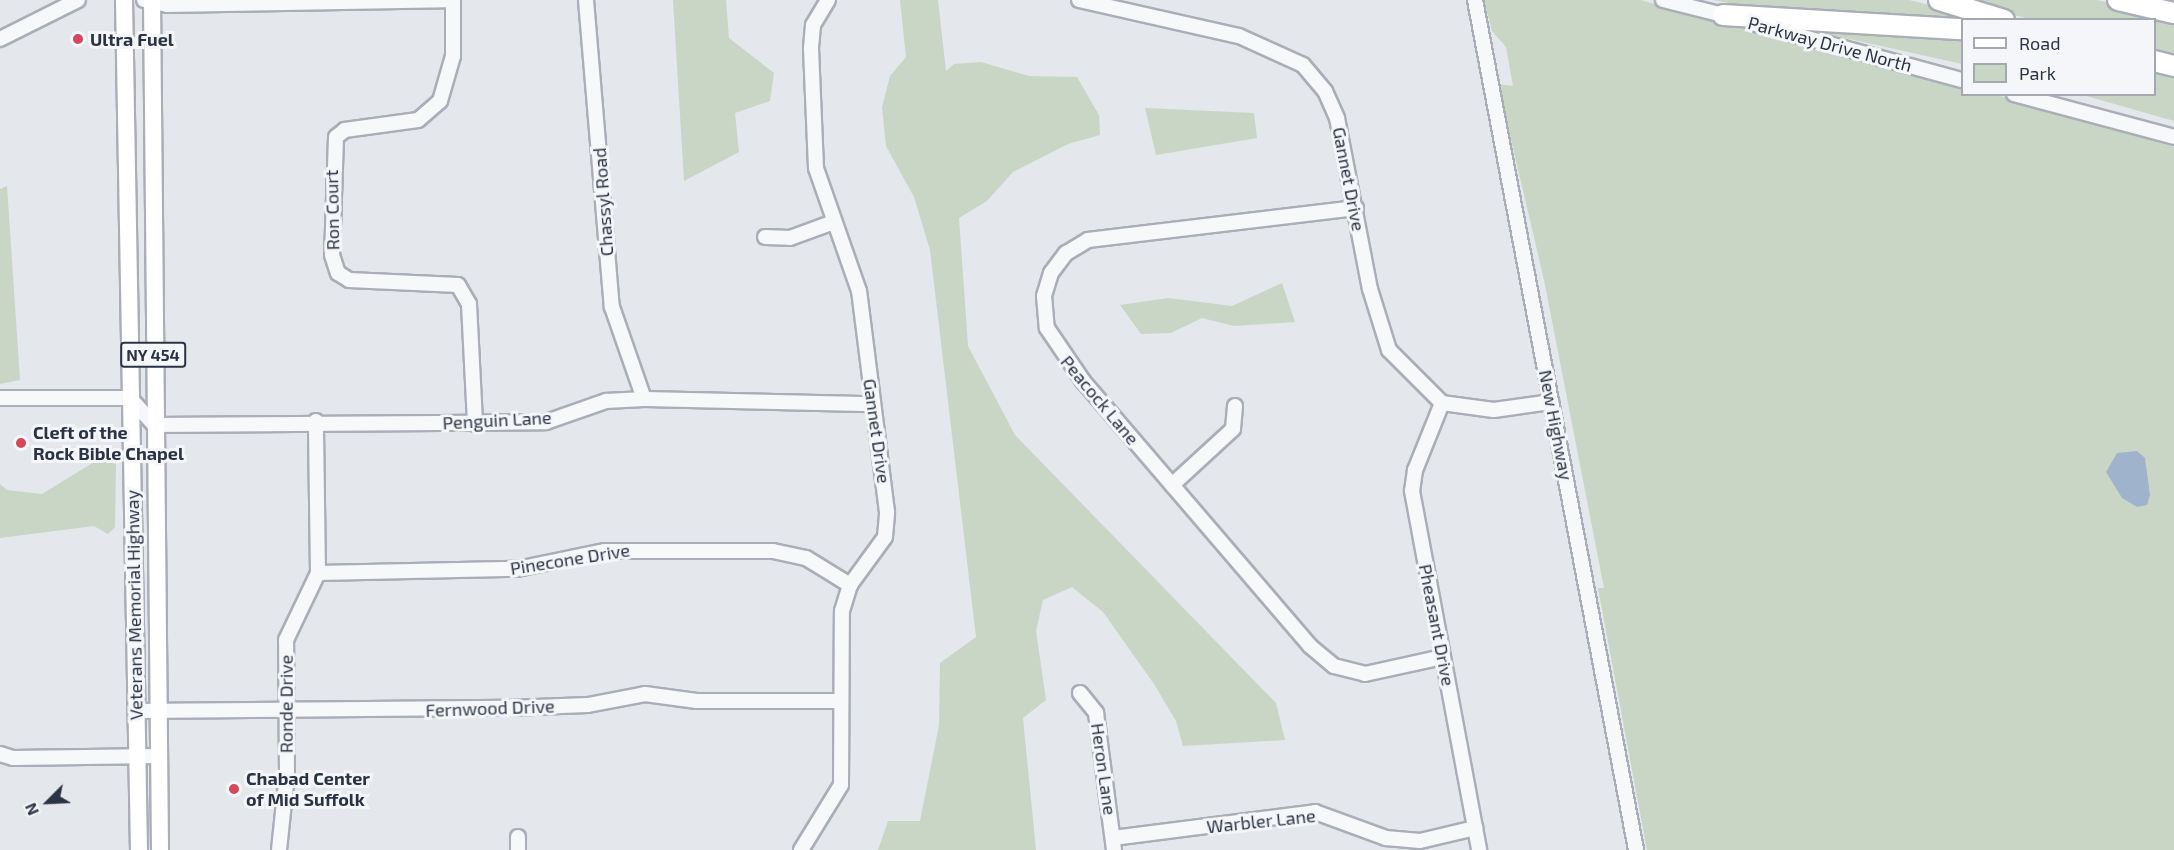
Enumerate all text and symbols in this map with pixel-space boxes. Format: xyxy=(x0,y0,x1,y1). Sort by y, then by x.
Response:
street label: Parkway Drive North xyxy=(1745,12,1915,76)
legend xyxy=(1961,18,2156,96)
place label: Ultra Fuel xyxy=(90,28,174,50)
marker: Ultra Fuel xyxy=(71,32,85,46)
text: Road xyxy=(2019,32,2060,54)
text: Park xyxy=(2019,62,2056,84)
street label: Gannet Drive xyxy=(1328,125,1370,233)
street label: Chassyl Road xyxy=(588,147,618,257)
street label: Ron Court xyxy=(320,170,344,250)
road number: NY 454 xyxy=(118,342,188,368)
street label: Peacock Lane xyxy=(1056,351,1144,449)
street label: New Highway xyxy=(1535,368,1577,482)
street label: Gannet Drive xyxy=(859,377,895,485)
street label: Penguin Lane xyxy=(442,406,552,434)
place label: Cleft of the Rock Bible Chapel xyxy=(33,422,184,464)
marker: Cleft of the Rock Bible Chapel xyxy=(14,436,28,450)
street label: Veterans Memorial Highway xyxy=(121,489,147,721)
street label: Pinecone Drive xyxy=(509,539,631,579)
street label: Pheasant Drive xyxy=(1415,562,1459,688)
street label: Ronde Drive xyxy=(275,655,297,753)
street label: Fernwood Drive xyxy=(425,695,555,721)
street label: Heron Lane xyxy=(1087,722,1121,816)
place label: Chabad Center of Mid Suffolk xyxy=(246,768,370,810)
north arrow xyxy=(18,772,78,832)
marker: Chabad Center of Mid Suffolk xyxy=(227,782,241,796)
text: N xyxy=(20,800,42,819)
street label: Warbler Lane xyxy=(1205,805,1317,837)

